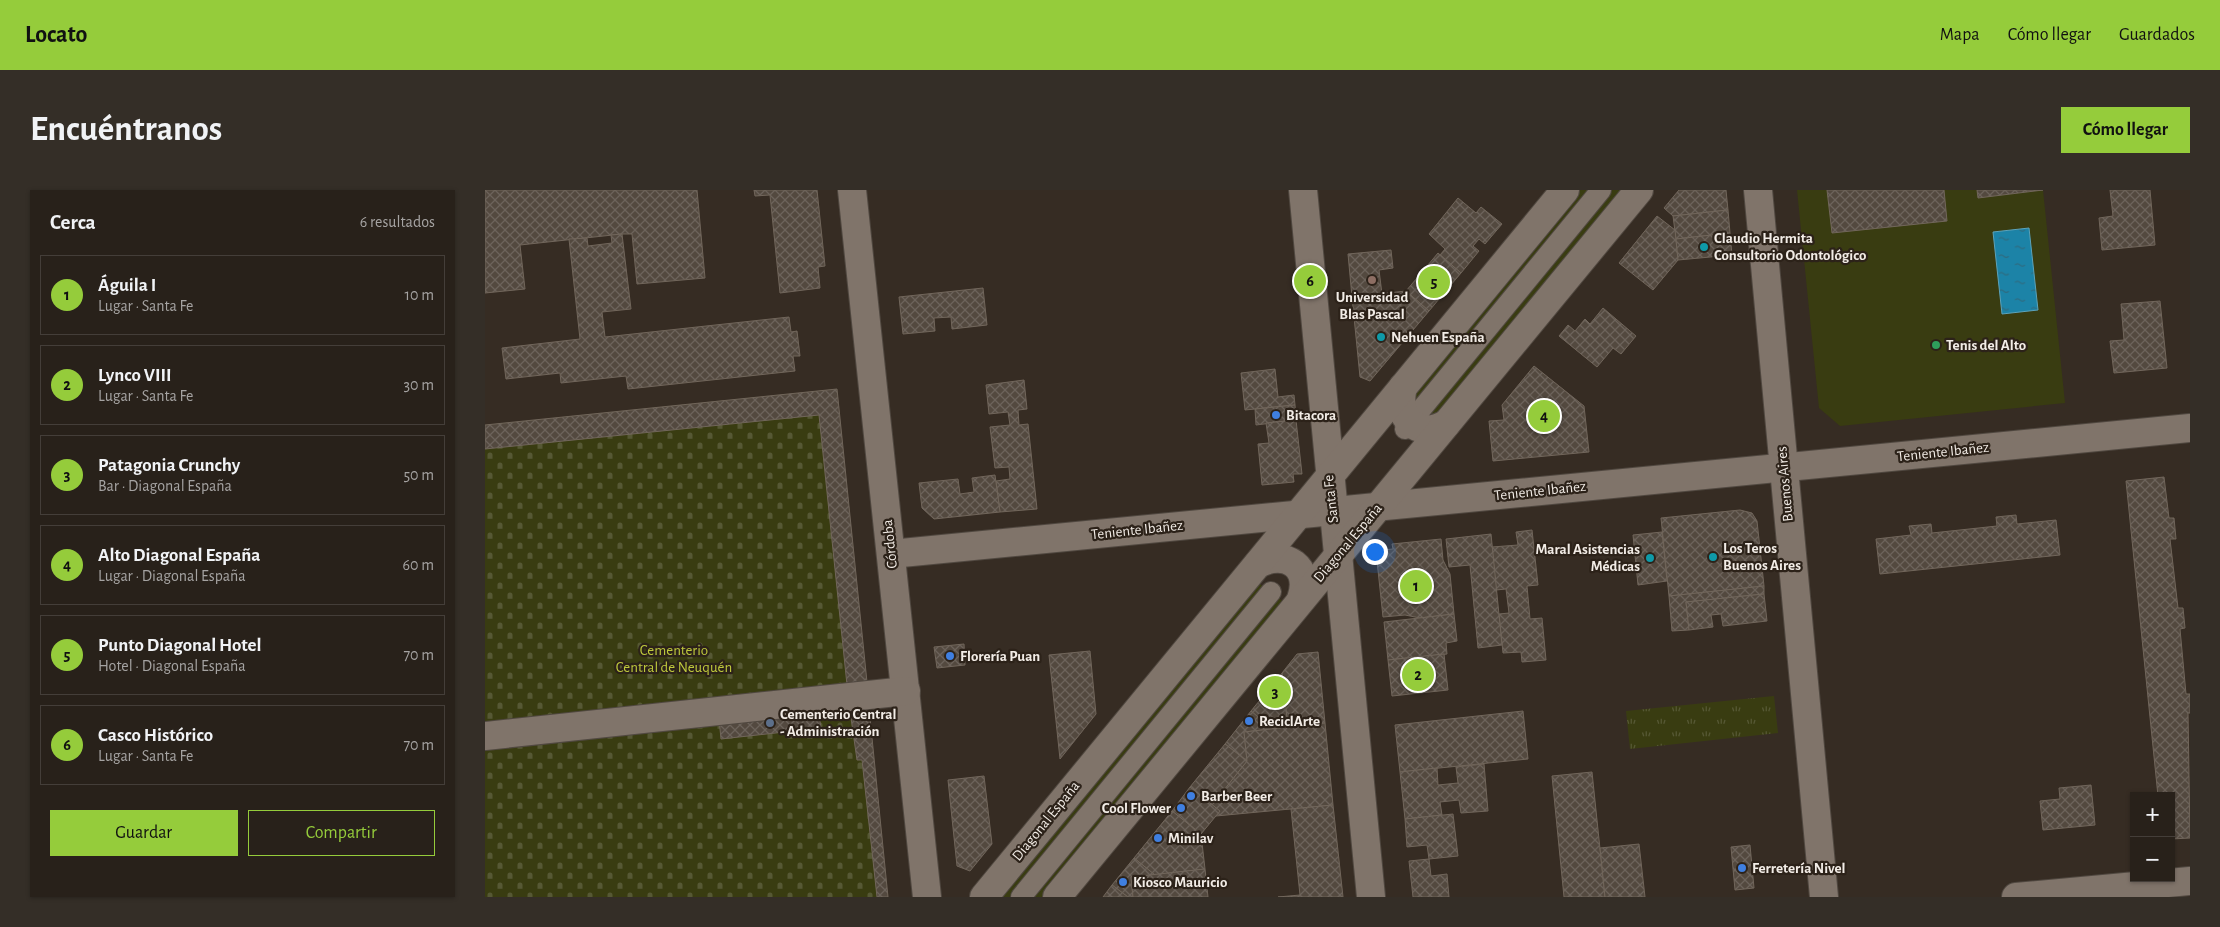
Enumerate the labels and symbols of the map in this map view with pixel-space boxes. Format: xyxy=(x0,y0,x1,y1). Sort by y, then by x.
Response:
place label: Claudio Hermita Consultorio Odontológico xyxy=(1714,231,1866,263)
marker: Claudio Hermita Consultorio Odontológico xyxy=(1698,241,1710,253)
pin: 6 xyxy=(1294,262,1326,300)
pin: 5 xyxy=(1418,263,1450,301)
marker: Universidad Blas Pascal xyxy=(1366,274,1378,286)
place label: Universidad Blas Pascal xyxy=(1336,290,1408,322)
place label: Nehuen España xyxy=(1391,330,1485,345)
marker: Nehuen España xyxy=(1375,331,1387,343)
place label: Tenis del Alto xyxy=(1946,338,2026,353)
marker: Tenis del Alto xyxy=(1930,339,1942,351)
pin: 4 xyxy=(1528,397,1560,435)
place label: Bitacora xyxy=(1286,408,1336,423)
marker: Bitacora xyxy=(1270,409,1282,421)
street label: Teniente Ibañez xyxy=(1896,440,1990,464)
street label: Buenos Aires xyxy=(1774,446,1796,522)
street label: Santa Fe xyxy=(1321,474,1341,524)
street label: Teniente Ibañez xyxy=(1493,479,1587,503)
street label: Diagonal España xyxy=(1311,501,1385,585)
street label: Teniente Ibañez xyxy=(1090,518,1184,542)
street label: Córdoba xyxy=(880,519,900,569)
your location xyxy=(1362,539,1388,565)
place label: Los Teros Buenos Aires xyxy=(1723,541,1801,573)
place label: Maral Asistencias Médicas xyxy=(1535,542,1640,574)
marker: Los Teros Buenos Aires xyxy=(1707,551,1719,563)
marker: Maral Asistencias Médicas xyxy=(1644,552,1656,564)
pin: 1 xyxy=(1400,567,1432,605)
park label: Cementerio Central de Neuquén xyxy=(616,643,732,675)
place label: Florería Puan xyxy=(960,649,1040,664)
marker: Florería Puan xyxy=(944,650,956,662)
pin: 2 xyxy=(1402,656,1434,694)
pin: 3 xyxy=(1259,673,1291,711)
place label: Cementerio Central - Administración xyxy=(780,707,896,739)
place label: ReciclArte xyxy=(1259,714,1320,729)
marker: ReciclArte xyxy=(1243,715,1255,727)
marker: Cementerio Central - Administración xyxy=(764,717,776,729)
street label: Diagonal España xyxy=(1009,778,1083,864)
place label: Barber Beer xyxy=(1201,789,1273,804)
marker: Barber Beer xyxy=(1185,790,1197,802)
place label: Cool Flower xyxy=(1102,801,1172,816)
marker: Cool Flower xyxy=(1175,802,1187,814)
place label: Minilav xyxy=(1168,831,1214,846)
marker: Minilav xyxy=(1152,832,1164,844)
place label: Ferretería Nivel xyxy=(1752,861,1846,876)
marker: Ferretería Nivel xyxy=(1736,862,1748,874)
place label: Kiosco Mauricio xyxy=(1133,875,1227,890)
marker: Kiosco Mauricio xyxy=(1117,876,1129,888)

